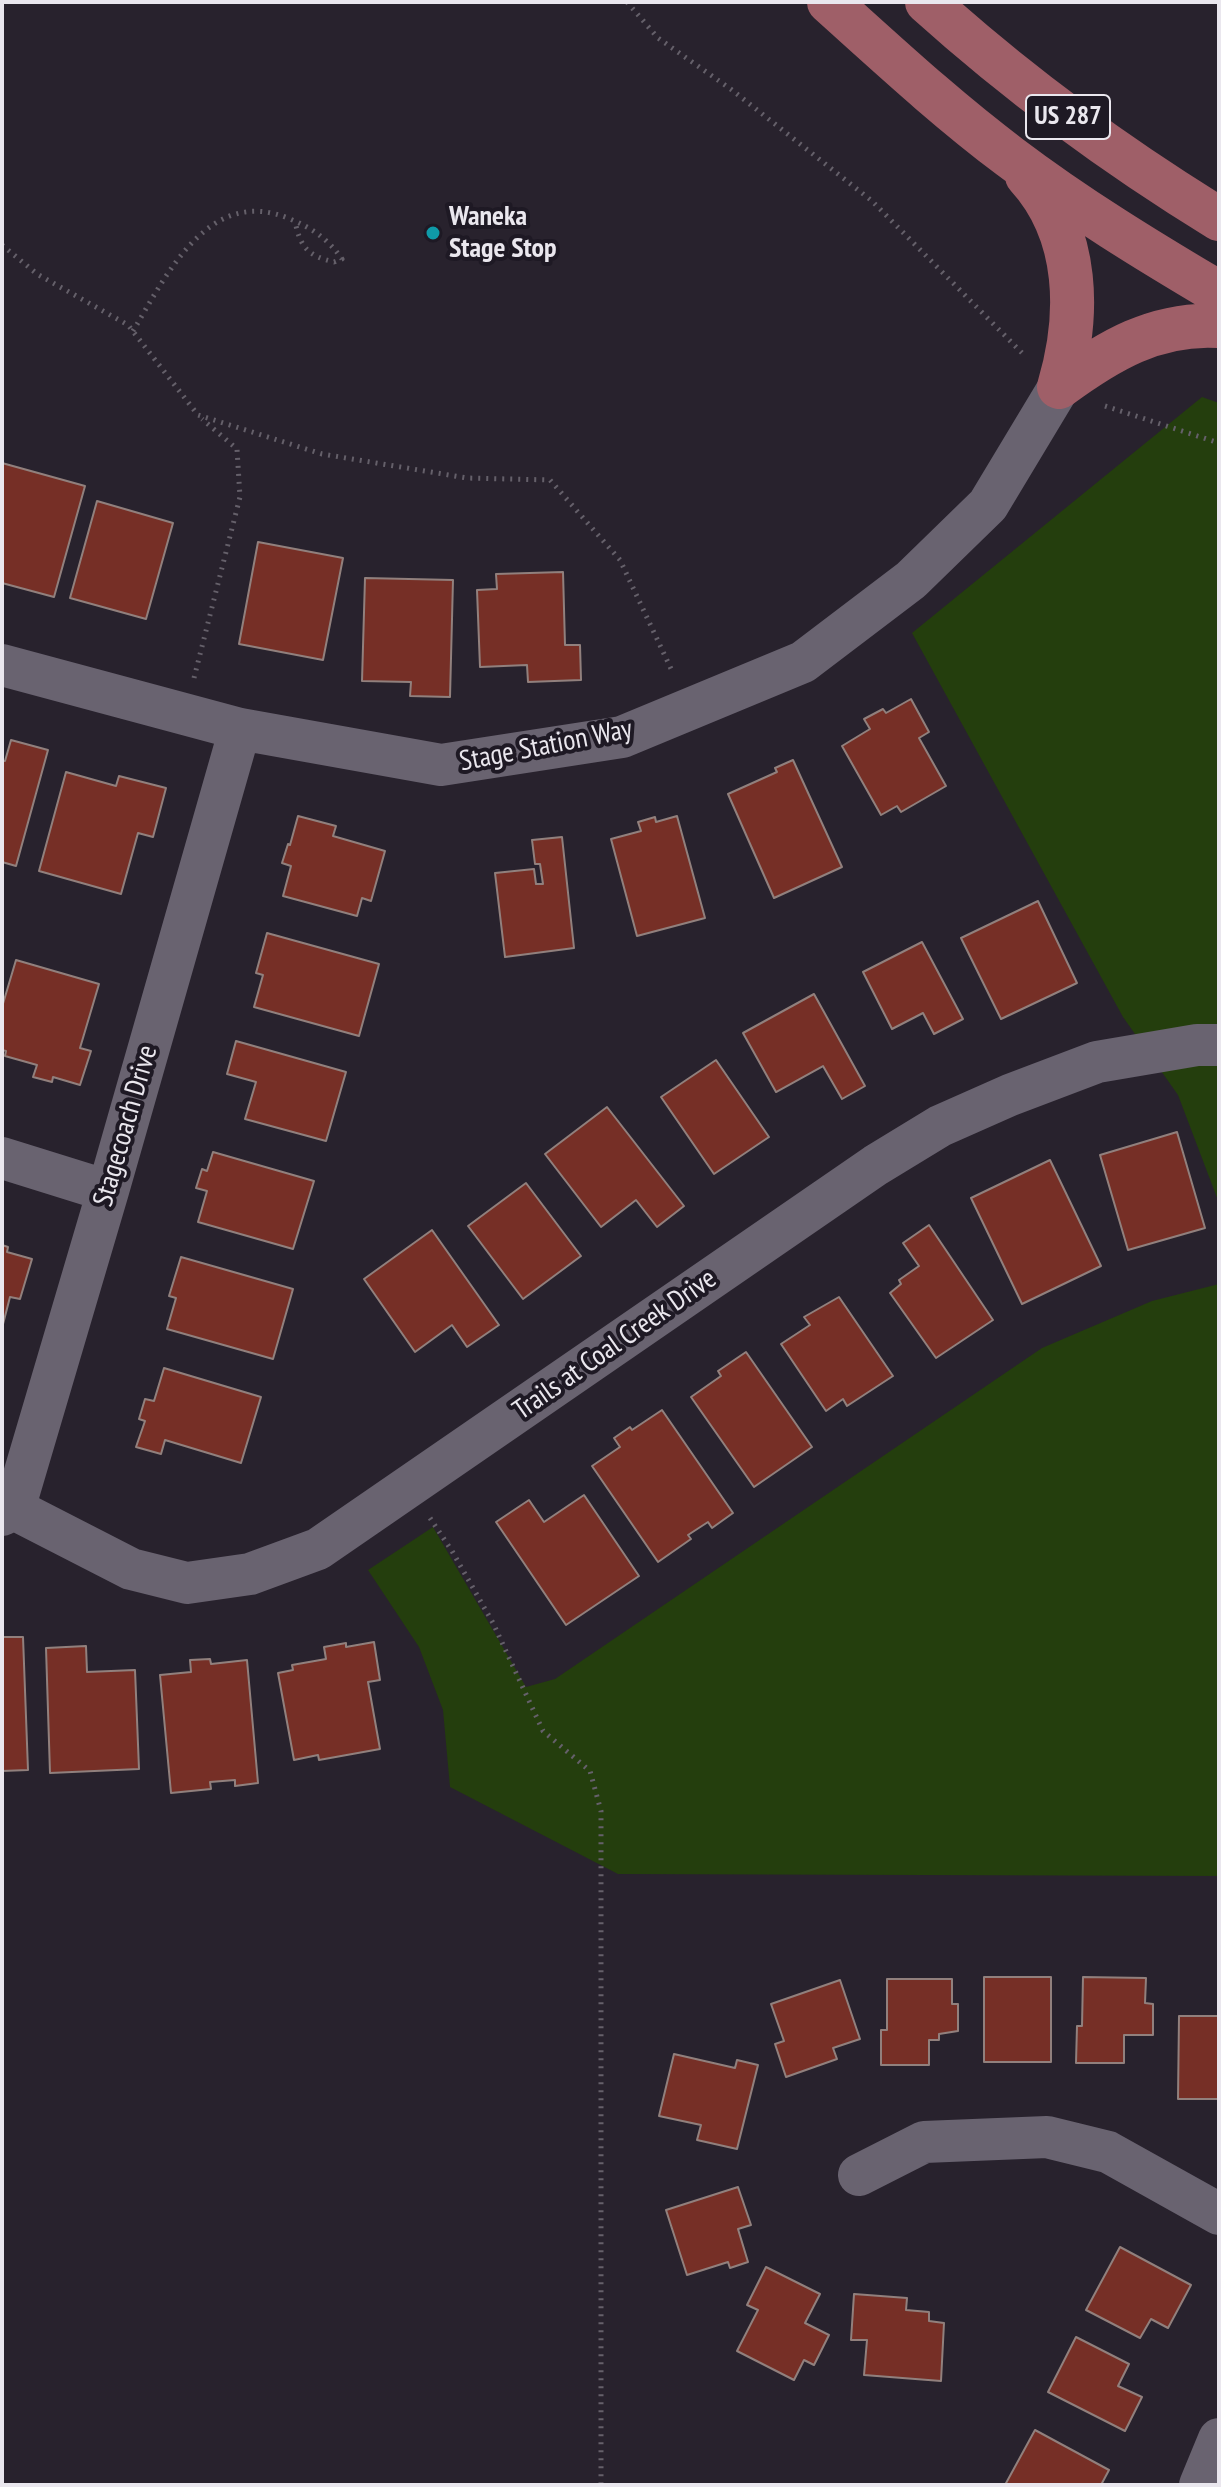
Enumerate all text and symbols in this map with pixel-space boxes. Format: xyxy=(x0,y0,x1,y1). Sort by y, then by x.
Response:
road number: US 287 xyxy=(1026,95,1110,139)
place label: Waneka Stage Stop xyxy=(449,200,557,266)
marker: Waneka Stage Stop xyxy=(424,224,442,242)
street label: Stage Station Way xyxy=(457,713,635,779)
street label: Stagecoach Drive xyxy=(87,1041,165,1211)
street label: Trails at Coal Creek Drive xyxy=(507,1262,723,1428)

